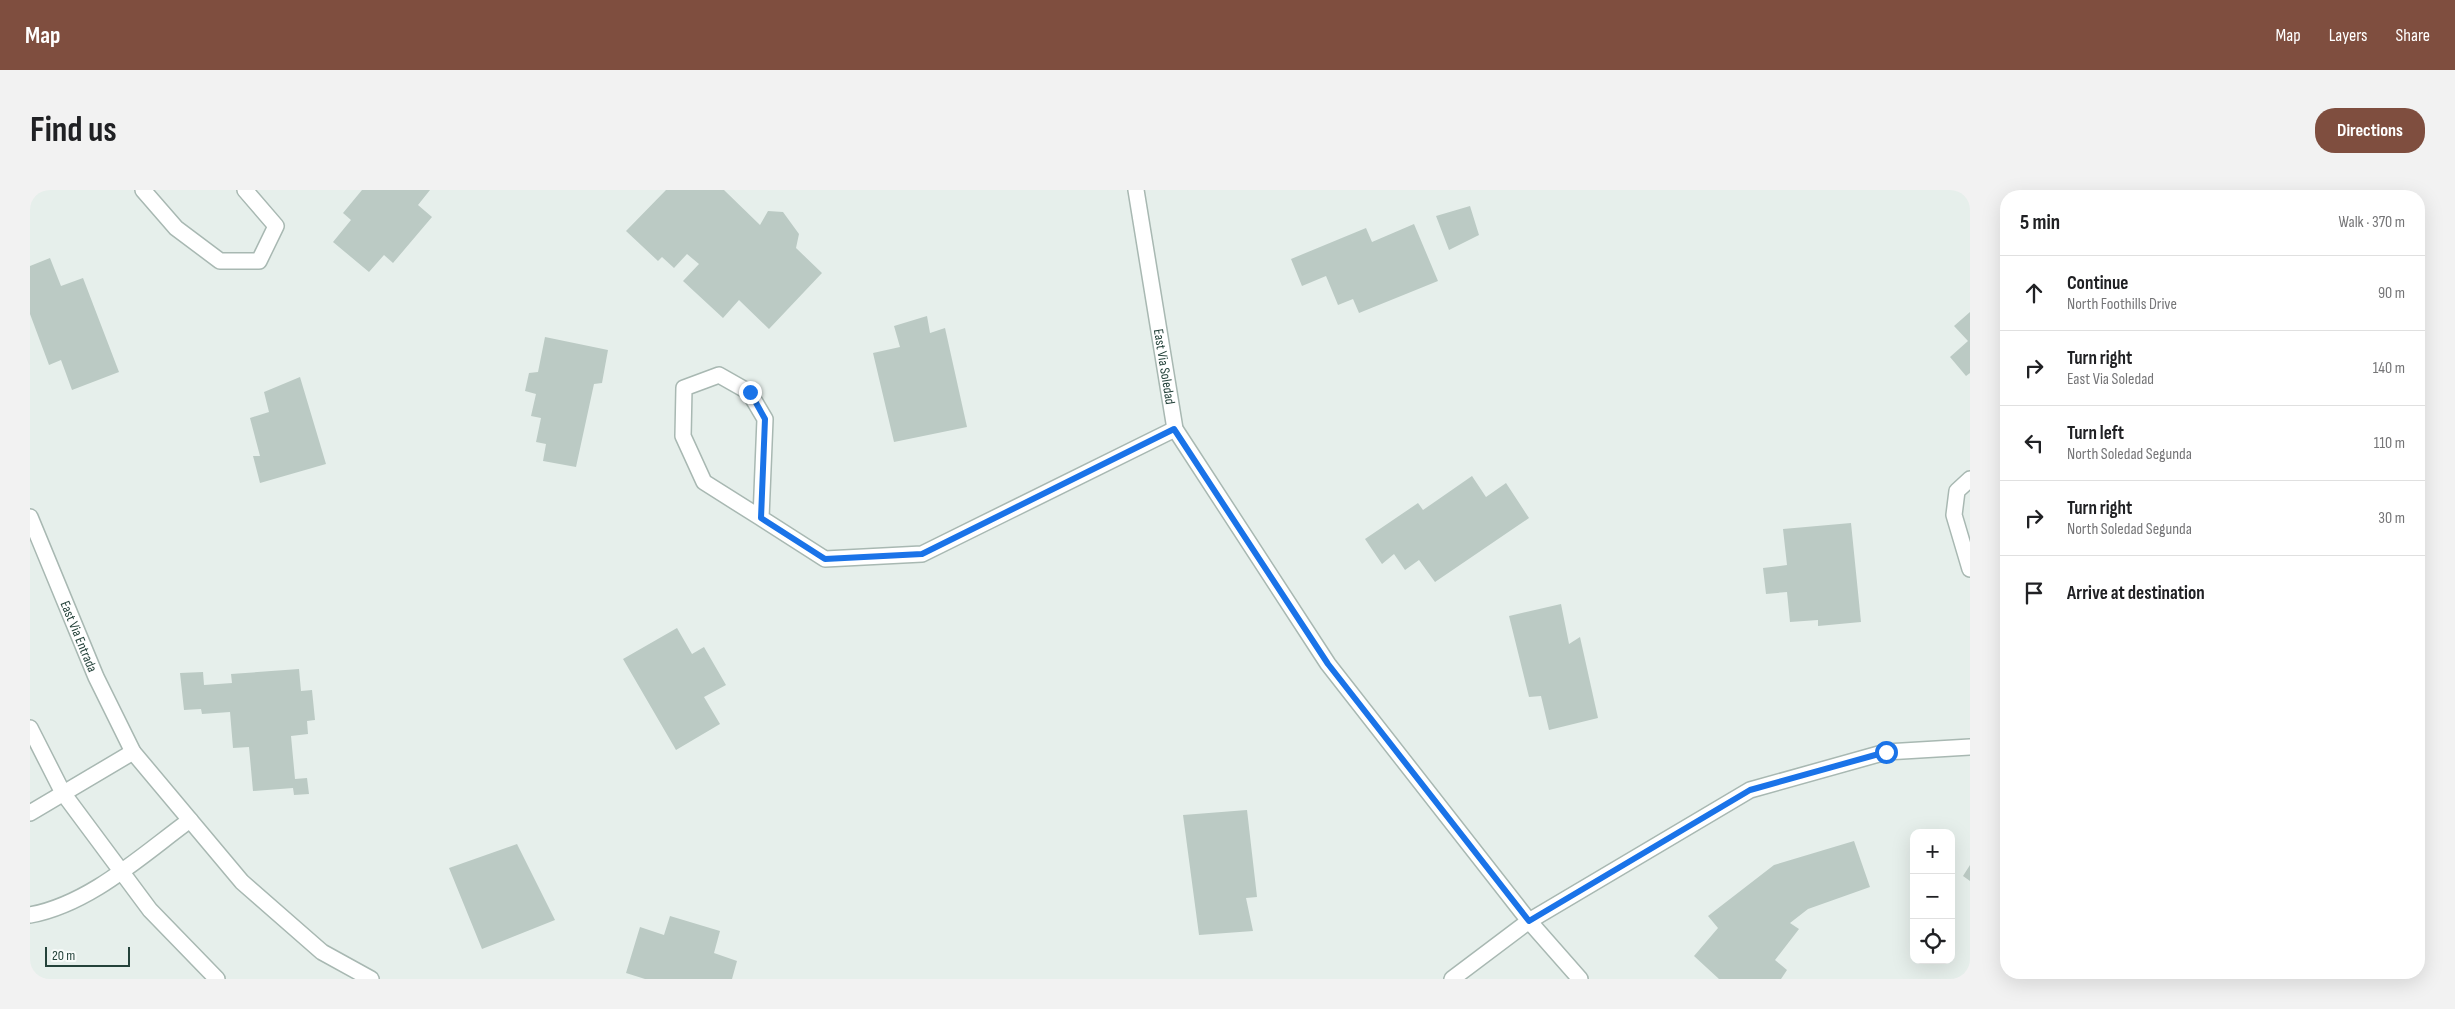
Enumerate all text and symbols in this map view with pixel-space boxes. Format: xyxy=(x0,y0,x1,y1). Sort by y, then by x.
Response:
text: Map xyxy=(25,21,60,50)
text: Map xyxy=(2276,25,2301,46)
text: Layers xyxy=(2329,25,2368,46)
text: Share xyxy=(2396,25,2430,46)
button: Directions xyxy=(2315,108,2425,153)
text: Find us xyxy=(30,109,117,152)
text: 5 min xyxy=(2020,210,2060,235)
text: Walk · 370 m xyxy=(2338,213,2405,232)
text: Continue xyxy=(2067,272,2128,295)
icon: ahead xyxy=(2020,279,2048,307)
text: 90 m xyxy=(2378,284,2405,303)
text: North Foothills Drive xyxy=(2067,295,2177,314)
street label: East Via Soledad xyxy=(1150,328,1179,406)
text: Turn right xyxy=(2067,347,2132,370)
icon: right xyxy=(2020,354,2048,382)
text: 140 m xyxy=(2373,359,2405,378)
text: East Via Soledad xyxy=(2067,370,2154,389)
route end xyxy=(739,381,762,404)
text: Turn left xyxy=(2067,422,2124,445)
icon: left xyxy=(2020,429,2048,457)
text: 110 m xyxy=(2374,434,2405,453)
text: North Soledad Segunda xyxy=(2067,445,2192,464)
text: Turn right xyxy=(2067,497,2132,520)
icon: right xyxy=(2020,504,2048,532)
text: 30 m xyxy=(2378,509,2405,528)
text: North Soledad Segunda xyxy=(2067,520,2192,539)
icon: arrive xyxy=(2020,579,2048,607)
text: Arrive at destination xyxy=(2067,582,2205,605)
street label: East Via Entrada xyxy=(57,598,101,674)
route start xyxy=(1875,741,1898,764)
map controls xyxy=(1910,829,1955,964)
button: + xyxy=(1910,829,1955,874)
button: − xyxy=(1910,874,1955,919)
button: locate xyxy=(1910,919,1955,964)
scale bar xyxy=(45,944,130,967)
text: 20 m xyxy=(52,947,75,964)

